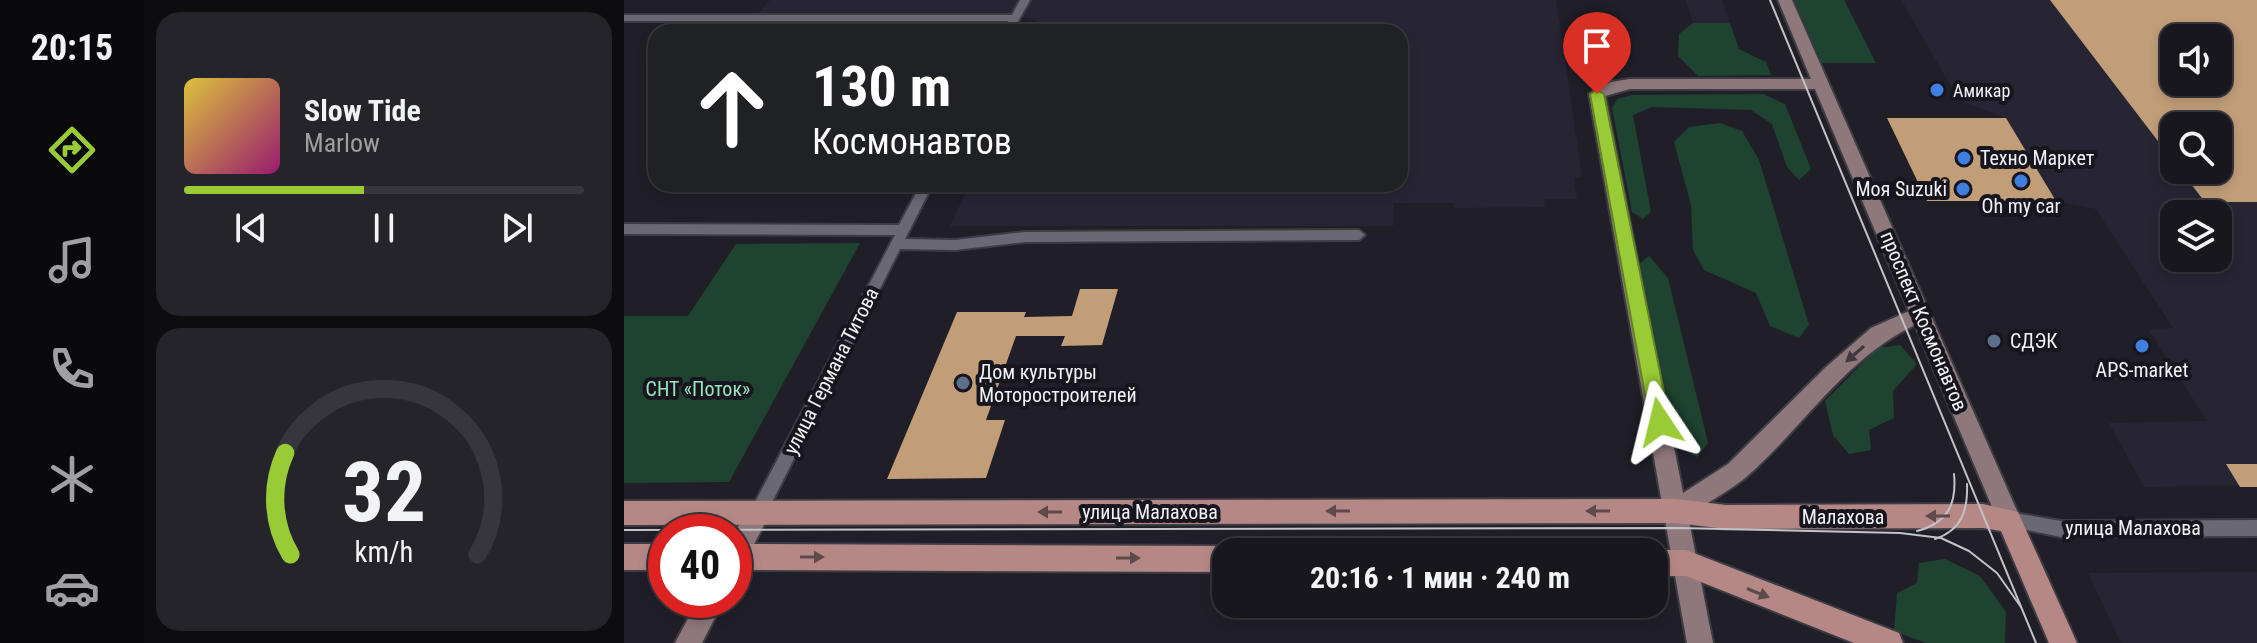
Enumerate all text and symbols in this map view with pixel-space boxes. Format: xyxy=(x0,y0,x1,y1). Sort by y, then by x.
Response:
pin xyxy=(1563,12,1631,94)
icon: arrive xyxy=(1575,24,1619,68)
map controls xyxy=(2160,24,2232,272)
button: sound xyxy=(2160,24,2232,96)
text: 20:15 xyxy=(31,27,113,69)
text: 130 m xyxy=(812,54,951,120)
icon: ahead xyxy=(680,56,784,160)
place label: Амикар xyxy=(1953,80,2010,101)
marker: Амикар xyxy=(1928,81,1946,99)
text: Slow Tide xyxy=(304,93,421,128)
button: search xyxy=(2160,112,2232,184)
text: Космонавтов xyxy=(812,121,1012,163)
icon: directions xyxy=(44,122,100,178)
text: Marlow xyxy=(304,128,380,158)
place label: Техно Маркет xyxy=(1980,146,2094,170)
marker: Техно Маркет xyxy=(1955,149,1973,167)
marker: Oh my car xyxy=(2012,172,2030,190)
place label: Моя Suzuki xyxy=(1856,177,1947,201)
marker: Моя Suzuki xyxy=(1954,180,1972,198)
place label: Oh my car xyxy=(1981,194,2061,218)
button: layers xyxy=(2160,200,2232,272)
icon: previous xyxy=(229,206,273,250)
icon: pause xyxy=(362,206,406,250)
icon: next xyxy=(495,206,539,250)
street label: проспект Космонавтов xyxy=(1875,228,1973,414)
icon: music xyxy=(44,232,100,288)
street label: улица Германа Титова xyxy=(779,284,883,458)
place label: СДЭК xyxy=(2010,329,2058,353)
marker: СДЭК xyxy=(1985,332,2003,350)
marker: АPS-market xyxy=(2133,337,2151,355)
icon: phone xyxy=(44,341,100,397)
one-way arrow xyxy=(1846,345,1866,362)
place label: АPS-market xyxy=(2096,358,2188,382)
place label: Дом культуры Моторостроителей xyxy=(979,360,1137,407)
marker: Дом культуры Моторостроителей xyxy=(954,374,972,392)
park label: СНТ «Поток» xyxy=(646,377,750,401)
position arrow xyxy=(1618,380,1702,464)
text: 32 xyxy=(342,444,426,541)
icon: climate xyxy=(44,451,100,507)
street label: улица Малахова xyxy=(1082,500,1218,524)
one-way arrow xyxy=(1325,505,1350,517)
one-way arrow xyxy=(1585,505,1610,517)
street label: Малахова xyxy=(1802,505,1884,529)
one-way arrow xyxy=(1037,506,1062,518)
one-way arrow xyxy=(1925,510,1950,522)
speed limit sign: 40 xyxy=(648,514,752,618)
street label: улица Малахова xyxy=(2065,516,2201,540)
text: km/h xyxy=(355,535,413,569)
one-way arrow xyxy=(800,551,825,563)
one-way arrow xyxy=(1116,552,1141,565)
icon: car xyxy=(44,560,100,616)
text: 20:16 · 1 мин · 240 m xyxy=(1310,560,1570,595)
one-way arrow xyxy=(1746,587,1770,600)

